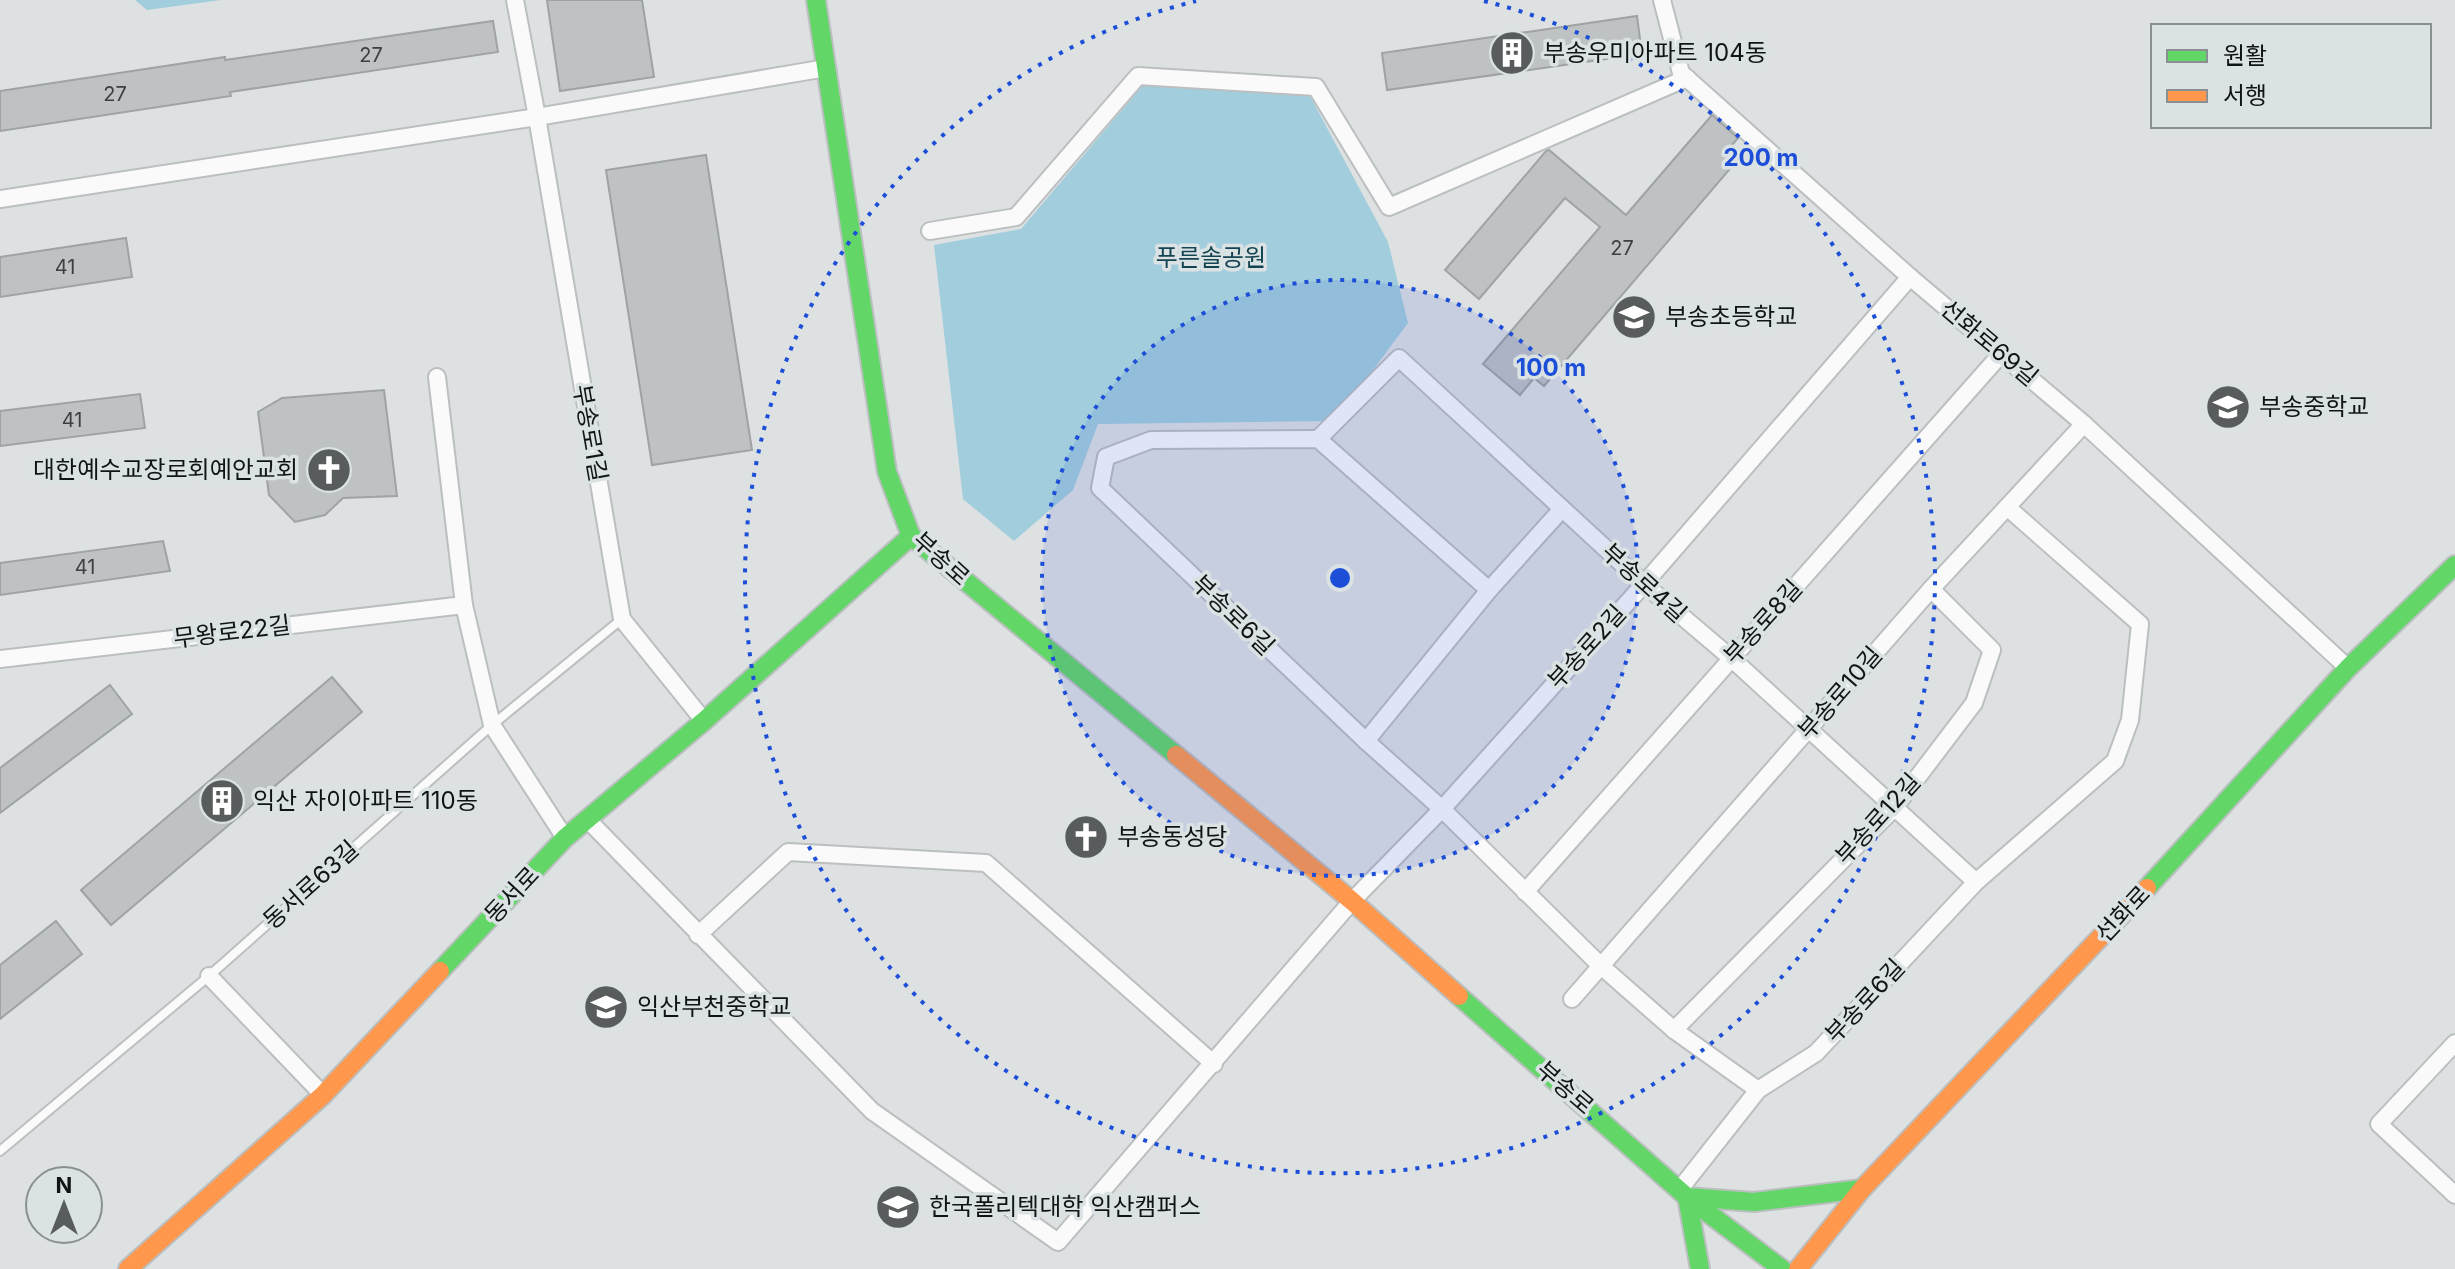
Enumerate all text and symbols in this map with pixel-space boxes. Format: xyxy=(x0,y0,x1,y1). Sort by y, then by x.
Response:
legend xyxy=(2151,24,2431,128)
building icon: 부송우미아파트 104동 xyxy=(1488,29,1536,77)
place label: 부송우미아파트 104동 xyxy=(1543,38,1767,67)
text: 원활 xyxy=(2223,41,2267,70)
house number: 27 xyxy=(359,43,383,67)
text: 서행 xyxy=(2223,81,2267,110)
house number: 27 xyxy=(103,82,127,106)
text: 200 m xyxy=(1723,143,1799,172)
house number: 27 xyxy=(1610,236,1634,260)
park label: 푸른솔공원 xyxy=(1156,243,1266,272)
house number: 41 xyxy=(55,255,75,279)
school or university icon: 부송초등학교 xyxy=(1610,293,1658,341)
street label: 선화로69길 xyxy=(1935,294,2044,392)
place label: 부송초등학교 xyxy=(1665,302,1797,331)
text: 100 m xyxy=(1516,353,1586,382)
street label: 부송로1길 xyxy=(568,382,613,484)
school or university icon: 부송중학교 xyxy=(2204,383,2252,431)
place label: 부송중학교 xyxy=(2259,392,2369,421)
house number: 41 xyxy=(62,408,82,432)
church icon: 대한예수교장로회예안교회 xyxy=(305,446,353,494)
place label: 대한예수교장로회예안교회 xyxy=(33,455,298,484)
street label: 부송로 xyxy=(907,526,976,592)
street label: 부송로4길 xyxy=(1596,537,1693,628)
house number: 41 xyxy=(75,555,95,579)
centre of rings xyxy=(1326,564,1354,592)
street label: 부송로6길 xyxy=(1186,568,1281,661)
street label: 부송로8길 xyxy=(1717,574,1808,670)
street label: 부송로2길 xyxy=(1541,599,1632,695)
street label: 무왕로22길 xyxy=(172,610,292,653)
street label: 부송로10길 xyxy=(1792,640,1888,745)
street label: 부송로12길 xyxy=(1829,767,1926,870)
building icon: 익산 자이아파트 110동 xyxy=(198,777,246,825)
place label: 익산 자이아파트 110동 xyxy=(253,786,478,815)
church icon: 부송동성당 xyxy=(1062,813,1110,861)
place label: 부송동성당 xyxy=(1117,822,1227,851)
street label: 동서로63길 xyxy=(257,834,364,935)
street label: 동서로 xyxy=(478,861,545,929)
street label: 선화로 xyxy=(2089,880,2156,948)
street label: 부송로6길 xyxy=(1819,953,1910,1048)
school or university icon: 익산부천중학교 xyxy=(582,983,630,1031)
place label: 익산부천중학교 xyxy=(637,992,792,1021)
street label: 부송로 xyxy=(1531,1055,1600,1120)
north arrow xyxy=(24,1165,104,1245)
text: N xyxy=(56,1172,72,1198)
school or university icon: 한국폴리텍대학 익산캠퍼스 xyxy=(874,1183,922,1231)
place label: 한국폴리텍대학 익산캠퍼스 xyxy=(929,1192,1201,1221)

